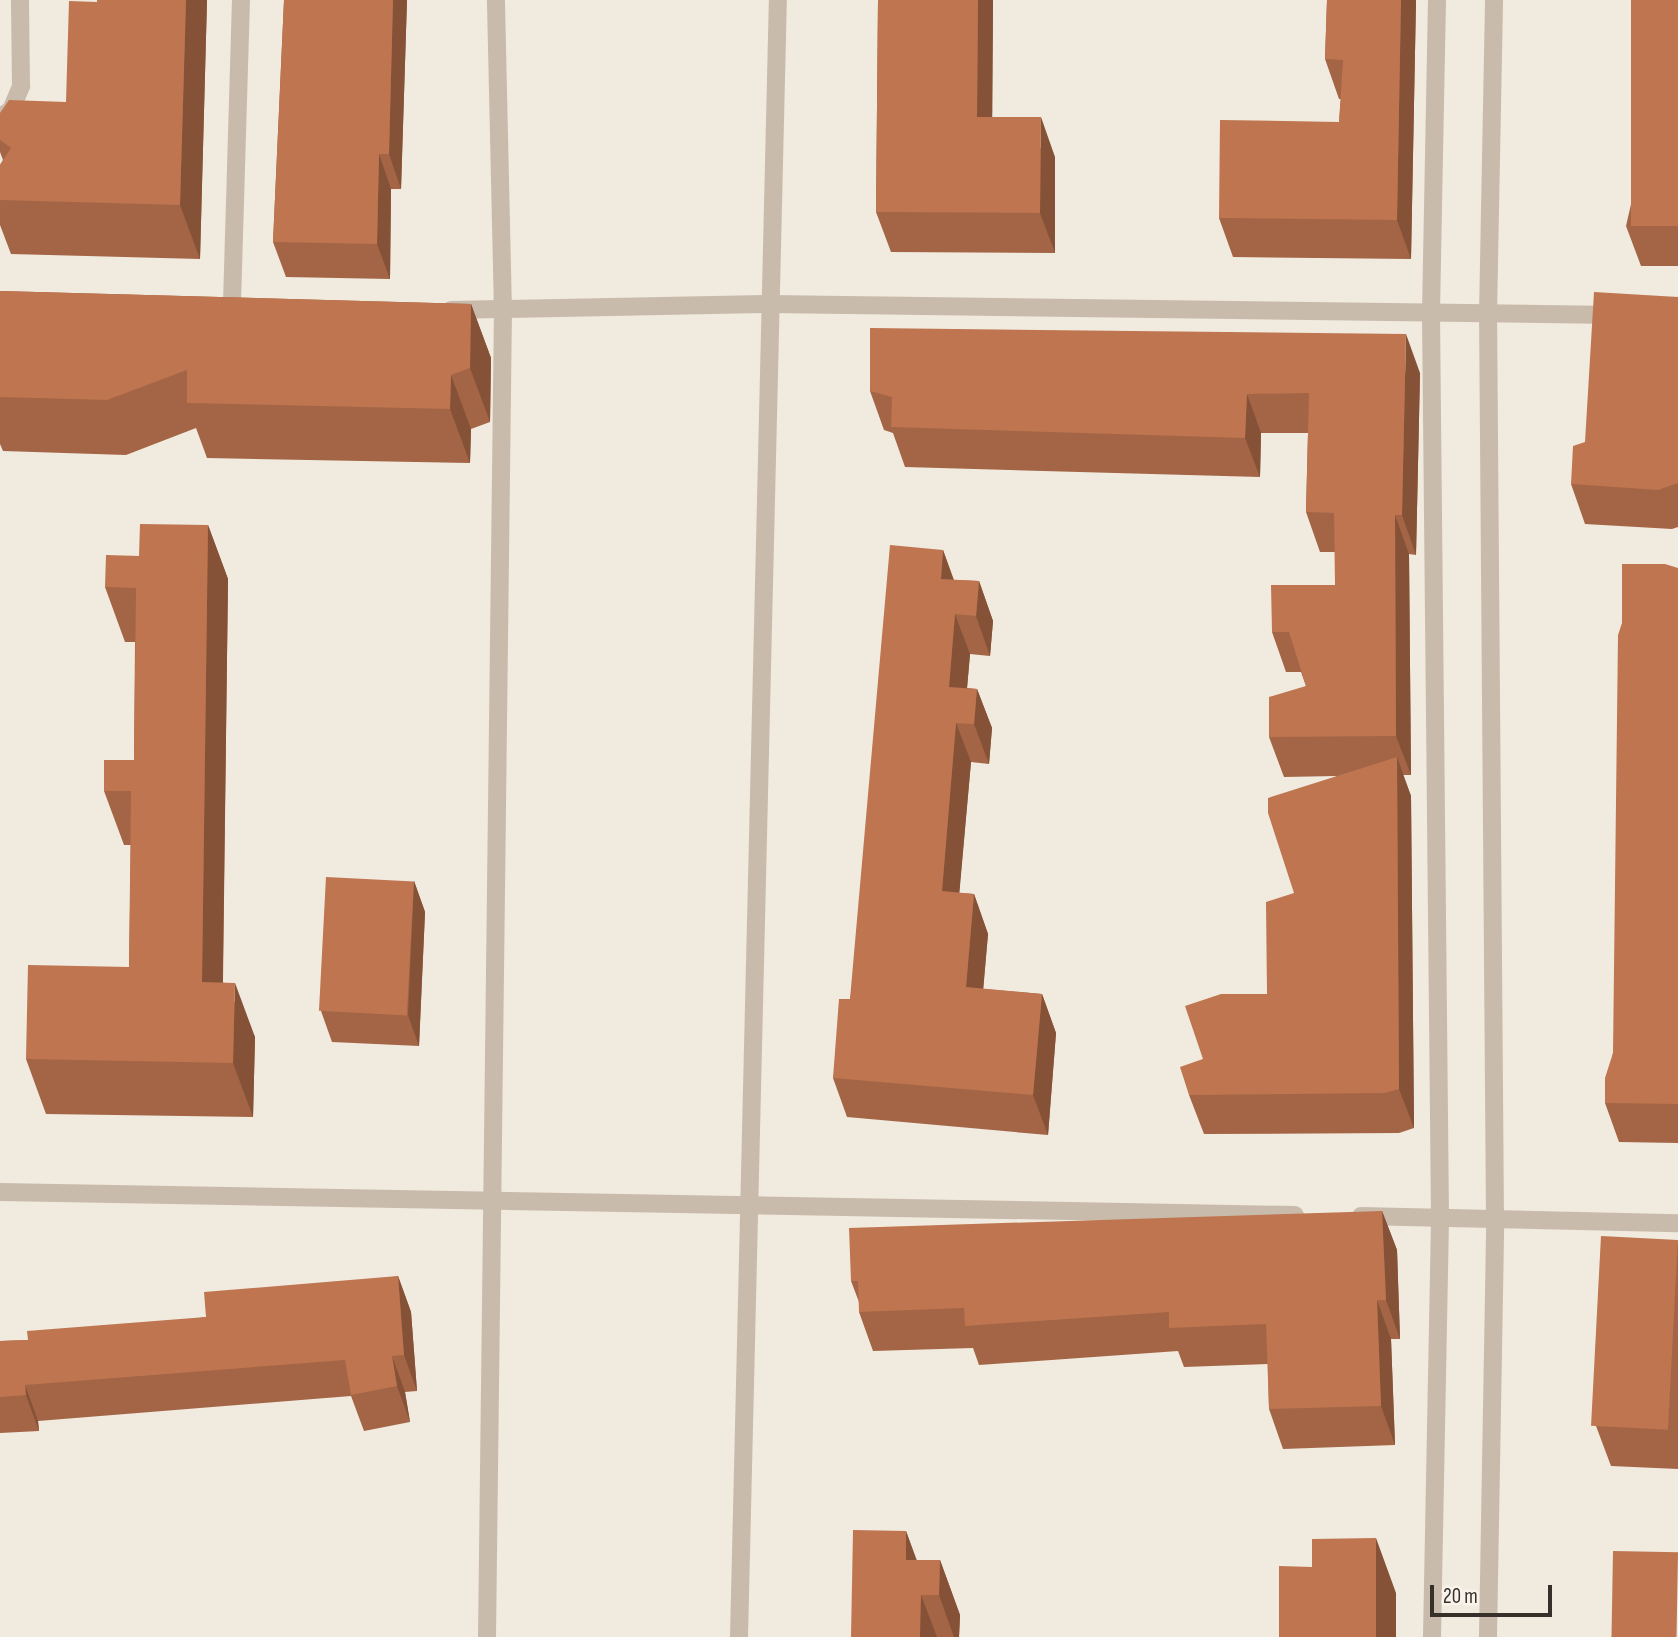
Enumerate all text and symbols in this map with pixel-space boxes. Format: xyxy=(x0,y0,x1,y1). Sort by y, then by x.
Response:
scale bar xyxy=(1433,1570,1556,1614)
text: 20 m xyxy=(1443,1584,1478,1609)

